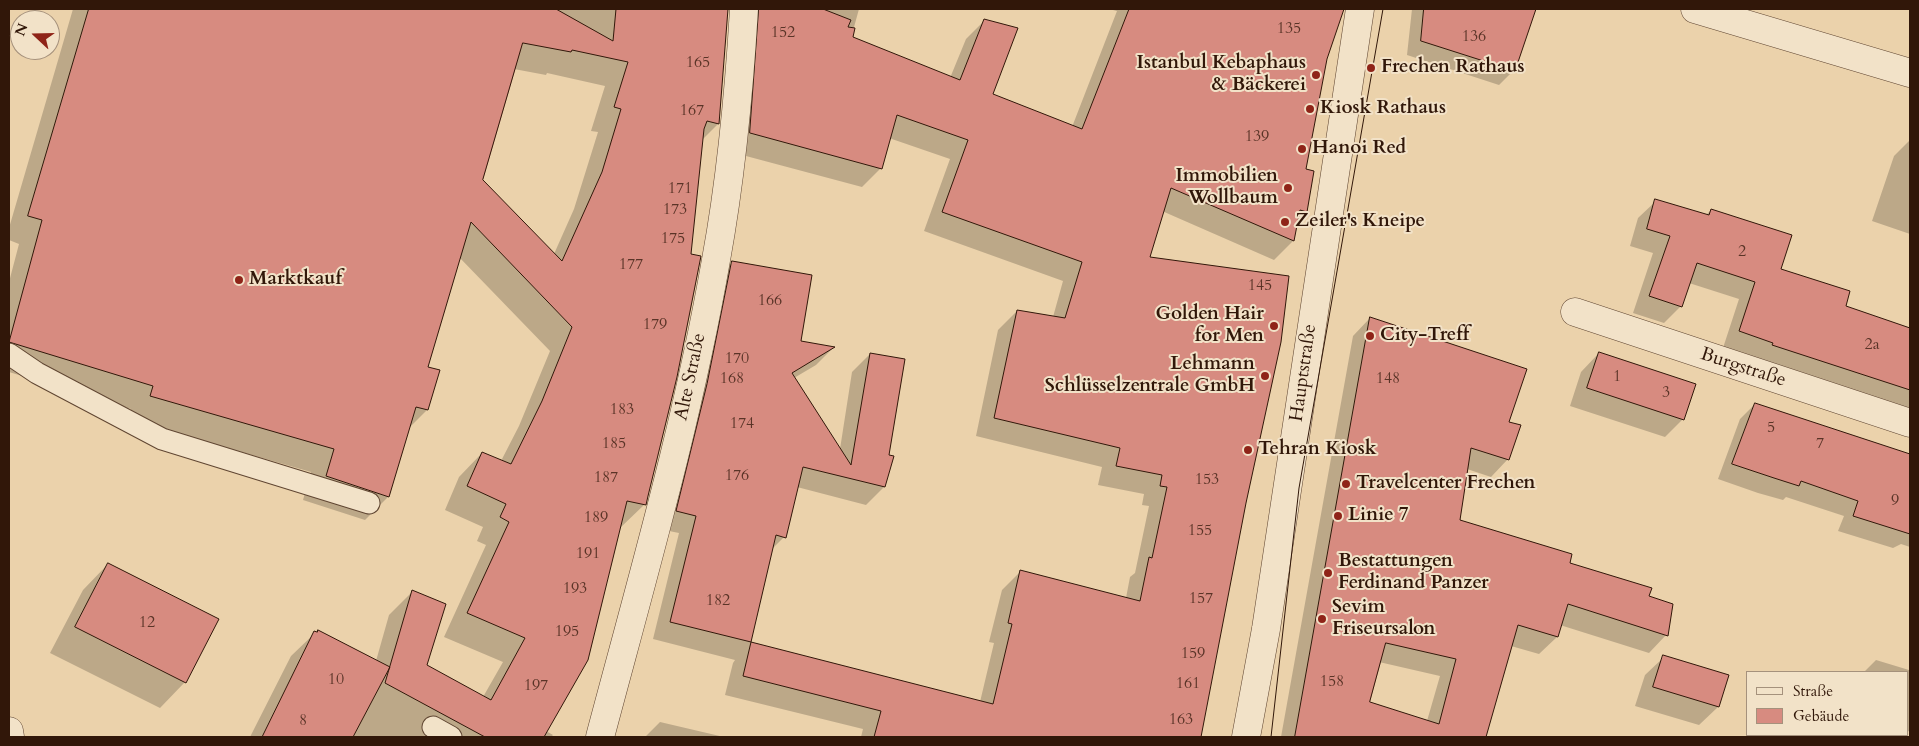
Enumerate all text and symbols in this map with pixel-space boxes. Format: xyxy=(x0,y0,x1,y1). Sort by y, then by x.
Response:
north arrow xyxy=(10,10,60,60)
house number: 135 xyxy=(1277,19,1301,39)
text: N xyxy=(10,21,33,39)
house number: 152 xyxy=(771,23,795,43)
house number: 136 xyxy=(1462,27,1486,47)
house number: 165 xyxy=(686,53,710,73)
place label: Istanbul Kebaphaus & Bäckerei xyxy=(1137,53,1306,97)
place label: Frechen Rathaus xyxy=(1381,57,1525,79)
marker: Frechen Rathaus xyxy=(1365,62,1377,74)
marker: Istanbul Kebaphaus & Bäckerei xyxy=(1310,69,1322,81)
place label: Kiosk Rathaus xyxy=(1320,98,1446,120)
house number: 167 xyxy=(680,101,704,121)
marker: Kiosk Rathaus xyxy=(1304,103,1316,115)
house number: 139 xyxy=(1245,127,1269,147)
place label: Hanoi Red xyxy=(1312,138,1406,160)
marker: Hanoi Red xyxy=(1296,143,1308,155)
place label: Immobilien Wollbaum xyxy=(1175,166,1278,210)
house number: 171 xyxy=(668,179,692,199)
marker: Immobilien Wollbaum xyxy=(1282,182,1294,194)
house number: 173 xyxy=(663,200,687,220)
place label: Zeiler's Kneipe xyxy=(1295,211,1425,233)
marker: Zeiler's Kneipe xyxy=(1279,216,1291,228)
house number: 175 xyxy=(661,229,685,249)
house number: 2 xyxy=(1738,242,1746,262)
house number: 177 xyxy=(619,255,643,275)
place label: Marktkauf xyxy=(249,269,342,291)
marker: Marktkauf xyxy=(233,274,245,286)
house number: 145 xyxy=(1248,276,1272,296)
house number: 166 xyxy=(758,291,782,311)
place label: Golden Hair for Men xyxy=(1156,304,1264,348)
house number: 179 xyxy=(643,315,667,335)
marker: Golden Hair for Men xyxy=(1268,320,1280,332)
street label: Hauptstraße xyxy=(1286,323,1322,423)
place label: City-Treff xyxy=(1380,325,1469,347)
marker: City-Treff xyxy=(1364,330,1376,342)
street label: Alte Straße xyxy=(671,331,711,423)
house number: 2a xyxy=(1864,335,1880,355)
street label: Burgstraße xyxy=(1697,344,1789,392)
house number: 170 xyxy=(725,349,749,369)
place label: Lehmann Schlüsselzentrale GmbH xyxy=(1045,354,1255,398)
house number: 1 xyxy=(1613,367,1621,387)
house number: 168 xyxy=(720,369,744,389)
house number: 148 xyxy=(1376,369,1400,389)
marker: Lehmann Schlüsselzentrale GmbH xyxy=(1259,370,1271,382)
house number: 3 xyxy=(1662,383,1670,403)
house number: 183 xyxy=(610,400,634,420)
house number: 174 xyxy=(730,414,754,434)
house number: 5 xyxy=(1767,418,1775,438)
house number: 185 xyxy=(602,434,626,454)
house number: 7 xyxy=(1816,434,1824,454)
place label: Tehran Kiosk xyxy=(1258,439,1377,461)
marker: Tehran Kiosk xyxy=(1242,444,1254,456)
house number: 176 xyxy=(725,466,749,486)
house number: 187 xyxy=(594,468,618,488)
house number: 153 xyxy=(1195,470,1219,490)
place label: Travelcenter Frechen xyxy=(1356,473,1536,495)
marker: Travelcenter Frechen xyxy=(1340,478,1352,490)
house number: 9 xyxy=(1891,491,1899,511)
place label: Linie 7 xyxy=(1348,505,1409,527)
house number: 189 xyxy=(584,508,608,528)
marker: Linie 7 xyxy=(1332,510,1344,522)
house number: 155 xyxy=(1188,521,1212,541)
house number: 191 xyxy=(576,544,600,564)
place label: Bestattungen Ferdinand Panzer xyxy=(1338,551,1489,595)
marker: Bestattungen Ferdinand Panzer xyxy=(1322,567,1334,579)
house number: 193 xyxy=(563,579,587,599)
house number: 157 xyxy=(1189,589,1213,609)
house number: 182 xyxy=(706,591,730,611)
place label: Sevim Friseursalon xyxy=(1332,597,1435,641)
house number: 12 xyxy=(139,613,155,633)
marker: Sevim Friseursalon xyxy=(1316,613,1328,625)
house number: 195 xyxy=(555,622,579,642)
house number: 159 xyxy=(1181,644,1205,664)
house number: 10 xyxy=(328,670,344,690)
legend xyxy=(1746,671,1909,736)
house number: 158 xyxy=(1320,672,1344,692)
house number: 161 xyxy=(1176,674,1200,694)
house number: 197 xyxy=(524,676,548,696)
text: Straße xyxy=(1793,681,1833,701)
text: Gebäude xyxy=(1793,706,1849,726)
house number: 163 xyxy=(1169,710,1193,730)
house number: 8 xyxy=(299,711,307,731)

